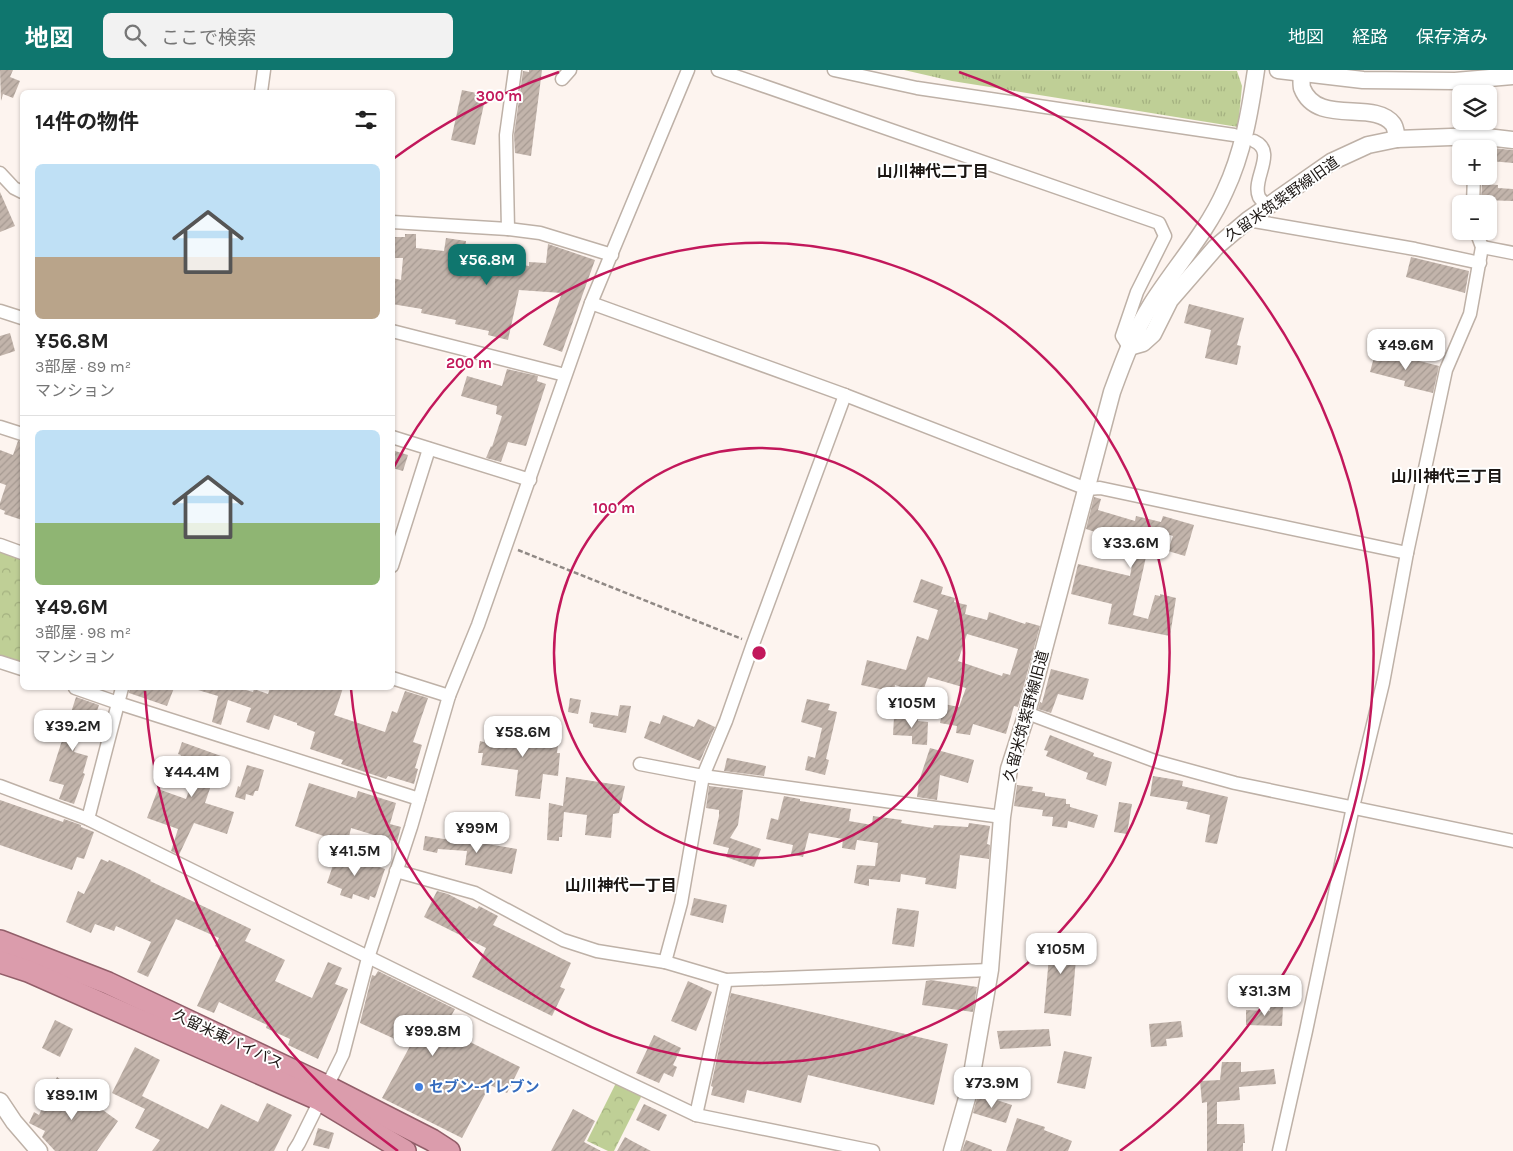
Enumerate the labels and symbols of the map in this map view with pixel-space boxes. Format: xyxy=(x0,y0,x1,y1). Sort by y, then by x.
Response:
text: 300 m xyxy=(476,87,522,105)
street label: 久留米筑紫野線旧道 xyxy=(1222,153,1342,245)
district label: 山川神代二丁目 xyxy=(877,162,989,181)
pin: ¥56.8M xyxy=(446,244,528,286)
pin: ¥49.6M xyxy=(1365,328,1447,371)
text: 200 m xyxy=(446,354,492,372)
district label: 山川神代三丁目 xyxy=(1391,467,1503,486)
text: 100 m xyxy=(593,499,635,517)
pin: ¥33.6M xyxy=(1090,526,1172,569)
centre of rings xyxy=(750,644,768,662)
street label: 久留米筑紫野線旧道 xyxy=(1000,648,1052,784)
pin: ¥105M xyxy=(877,686,947,729)
pin: ¥39.2M xyxy=(32,710,114,752)
pin: ¥58.6M xyxy=(482,716,564,758)
pin: ¥44.4M xyxy=(151,756,233,798)
pin: ¥99M xyxy=(447,812,507,854)
pin: ¥41.5M xyxy=(314,834,396,877)
district label: 山川神代一丁目 xyxy=(565,876,677,895)
pin: ¥105M xyxy=(1026,932,1096,975)
pin: ¥31.3M xyxy=(1224,974,1306,1017)
street label: 久留米東バイパス xyxy=(170,1006,286,1072)
pin: ¥99.8M xyxy=(392,1014,474,1057)
pin: ¥73.9M xyxy=(951,1066,1033,1109)
pin: ¥89.1M xyxy=(31,1078,113,1121)
place label: セブン-イレブン xyxy=(429,1078,540,1096)
marker: セブン-イレブン xyxy=(413,1081,425,1093)

